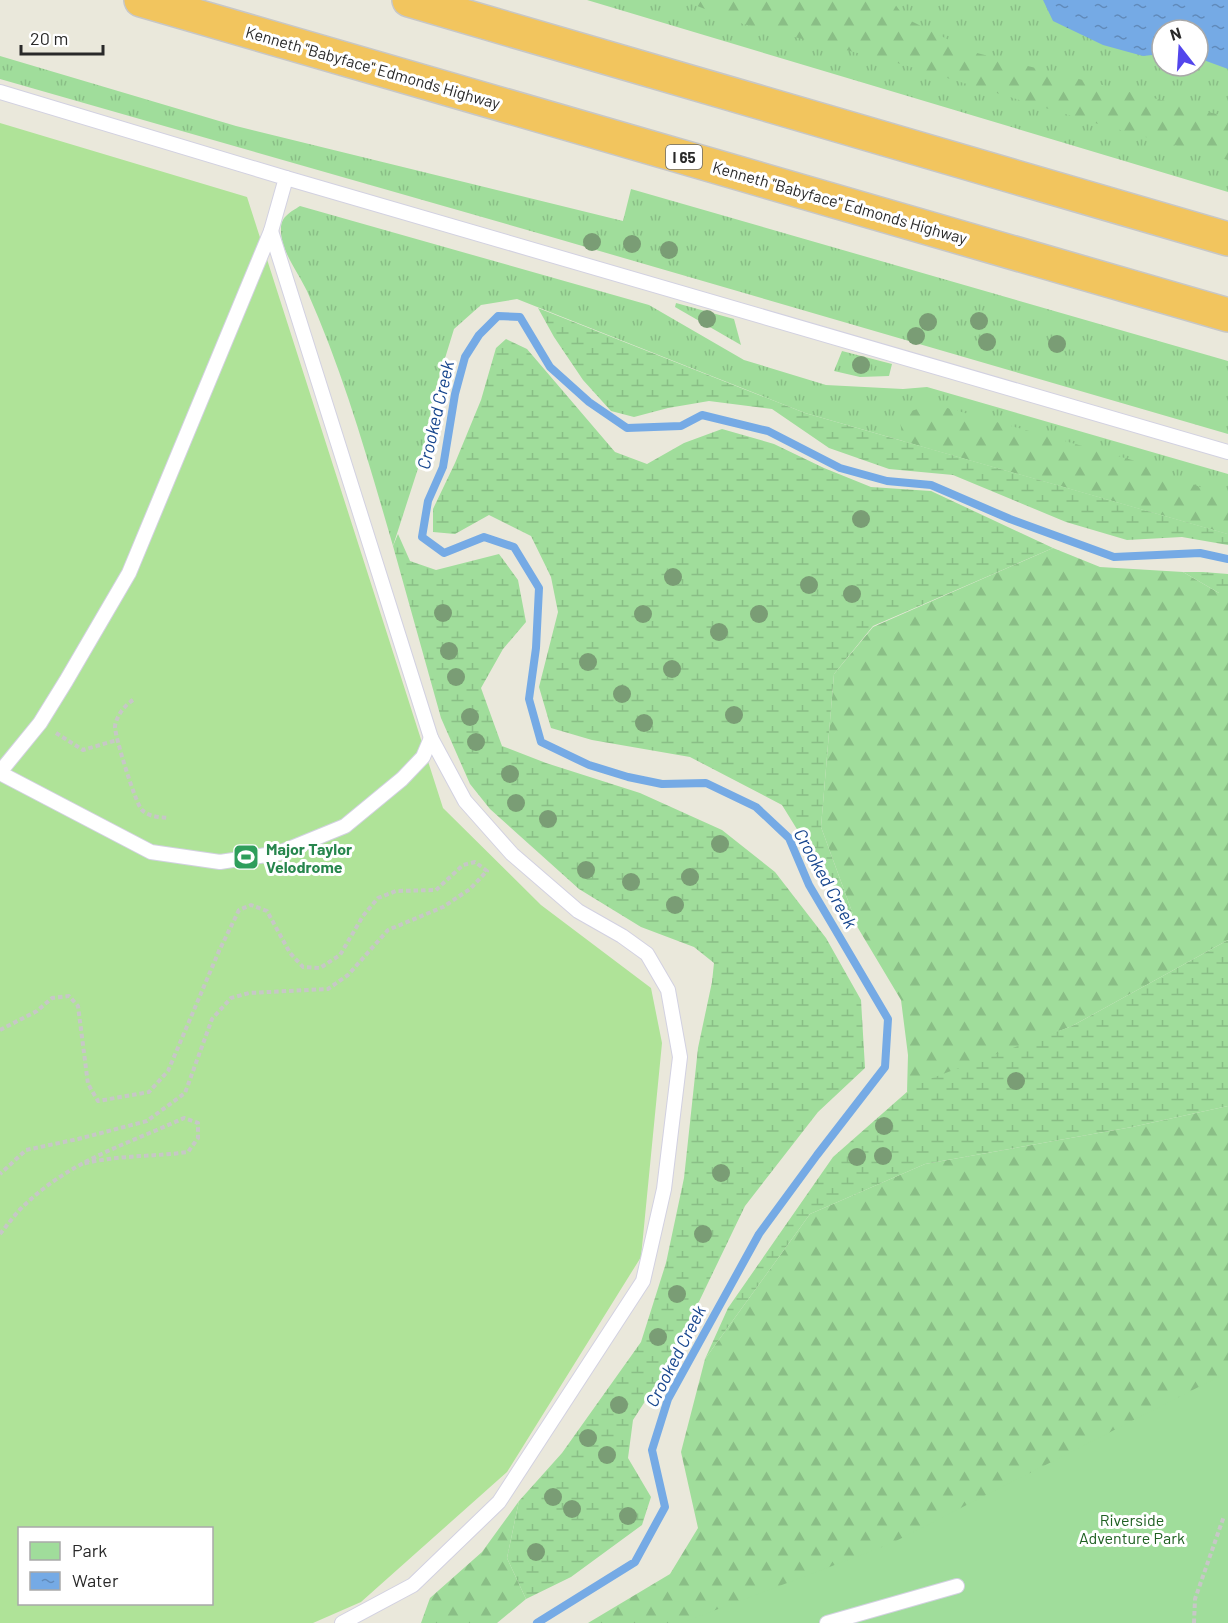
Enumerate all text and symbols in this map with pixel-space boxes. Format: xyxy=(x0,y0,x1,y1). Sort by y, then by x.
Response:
scale bar xyxy=(21,18,104,56)
north arrow xyxy=(1150,18,1210,78)
street label: Kenneth "Babyface" Edmonds Highway xyxy=(244,22,503,113)
text: N xyxy=(1168,23,1183,44)
text: 20 m xyxy=(30,27,68,49)
road number: I 65 xyxy=(666,145,702,169)
street label: Kenneth "Babyface" Edmonds Highway xyxy=(711,157,970,248)
water label: Crooked Creek xyxy=(412,358,458,471)
water label: Crooked Creek xyxy=(790,824,863,932)
place label: Major Taylor Velodrome xyxy=(266,839,352,876)
sports icon: Major Taylor Velodrome xyxy=(231,842,261,872)
water label: Crooked Creek xyxy=(640,1301,710,1410)
park label: Riverside Adventure Park xyxy=(1079,1510,1185,1547)
legend xyxy=(18,1527,213,1605)
text: Park xyxy=(72,1539,107,1561)
text: Water xyxy=(72,1569,119,1591)

